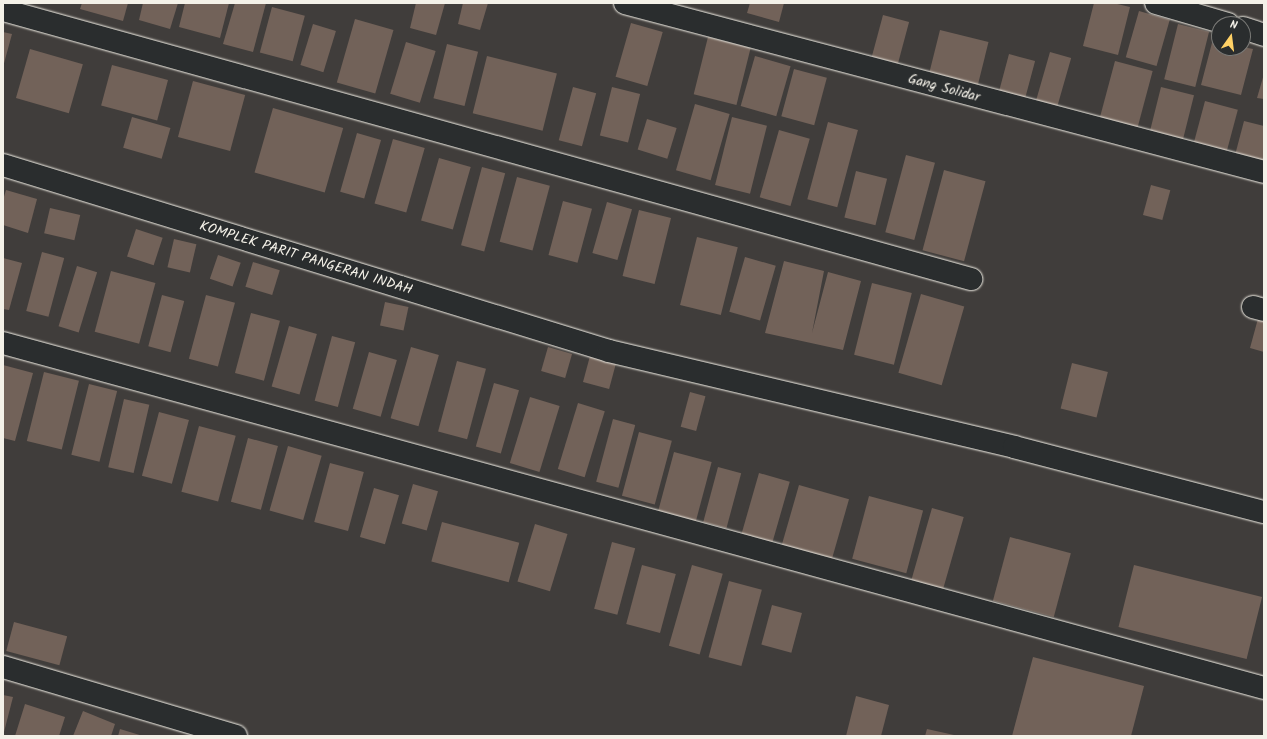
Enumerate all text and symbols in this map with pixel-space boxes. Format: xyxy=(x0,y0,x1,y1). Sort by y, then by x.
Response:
north arrow xyxy=(1211,16,1251,56)
text: N xyxy=(1228,16,1239,35)
street label: Gang Solidar xyxy=(906,70,982,106)
street label: KOMPLEK PARIT PANGERAN INDAH xyxy=(197,218,415,298)

